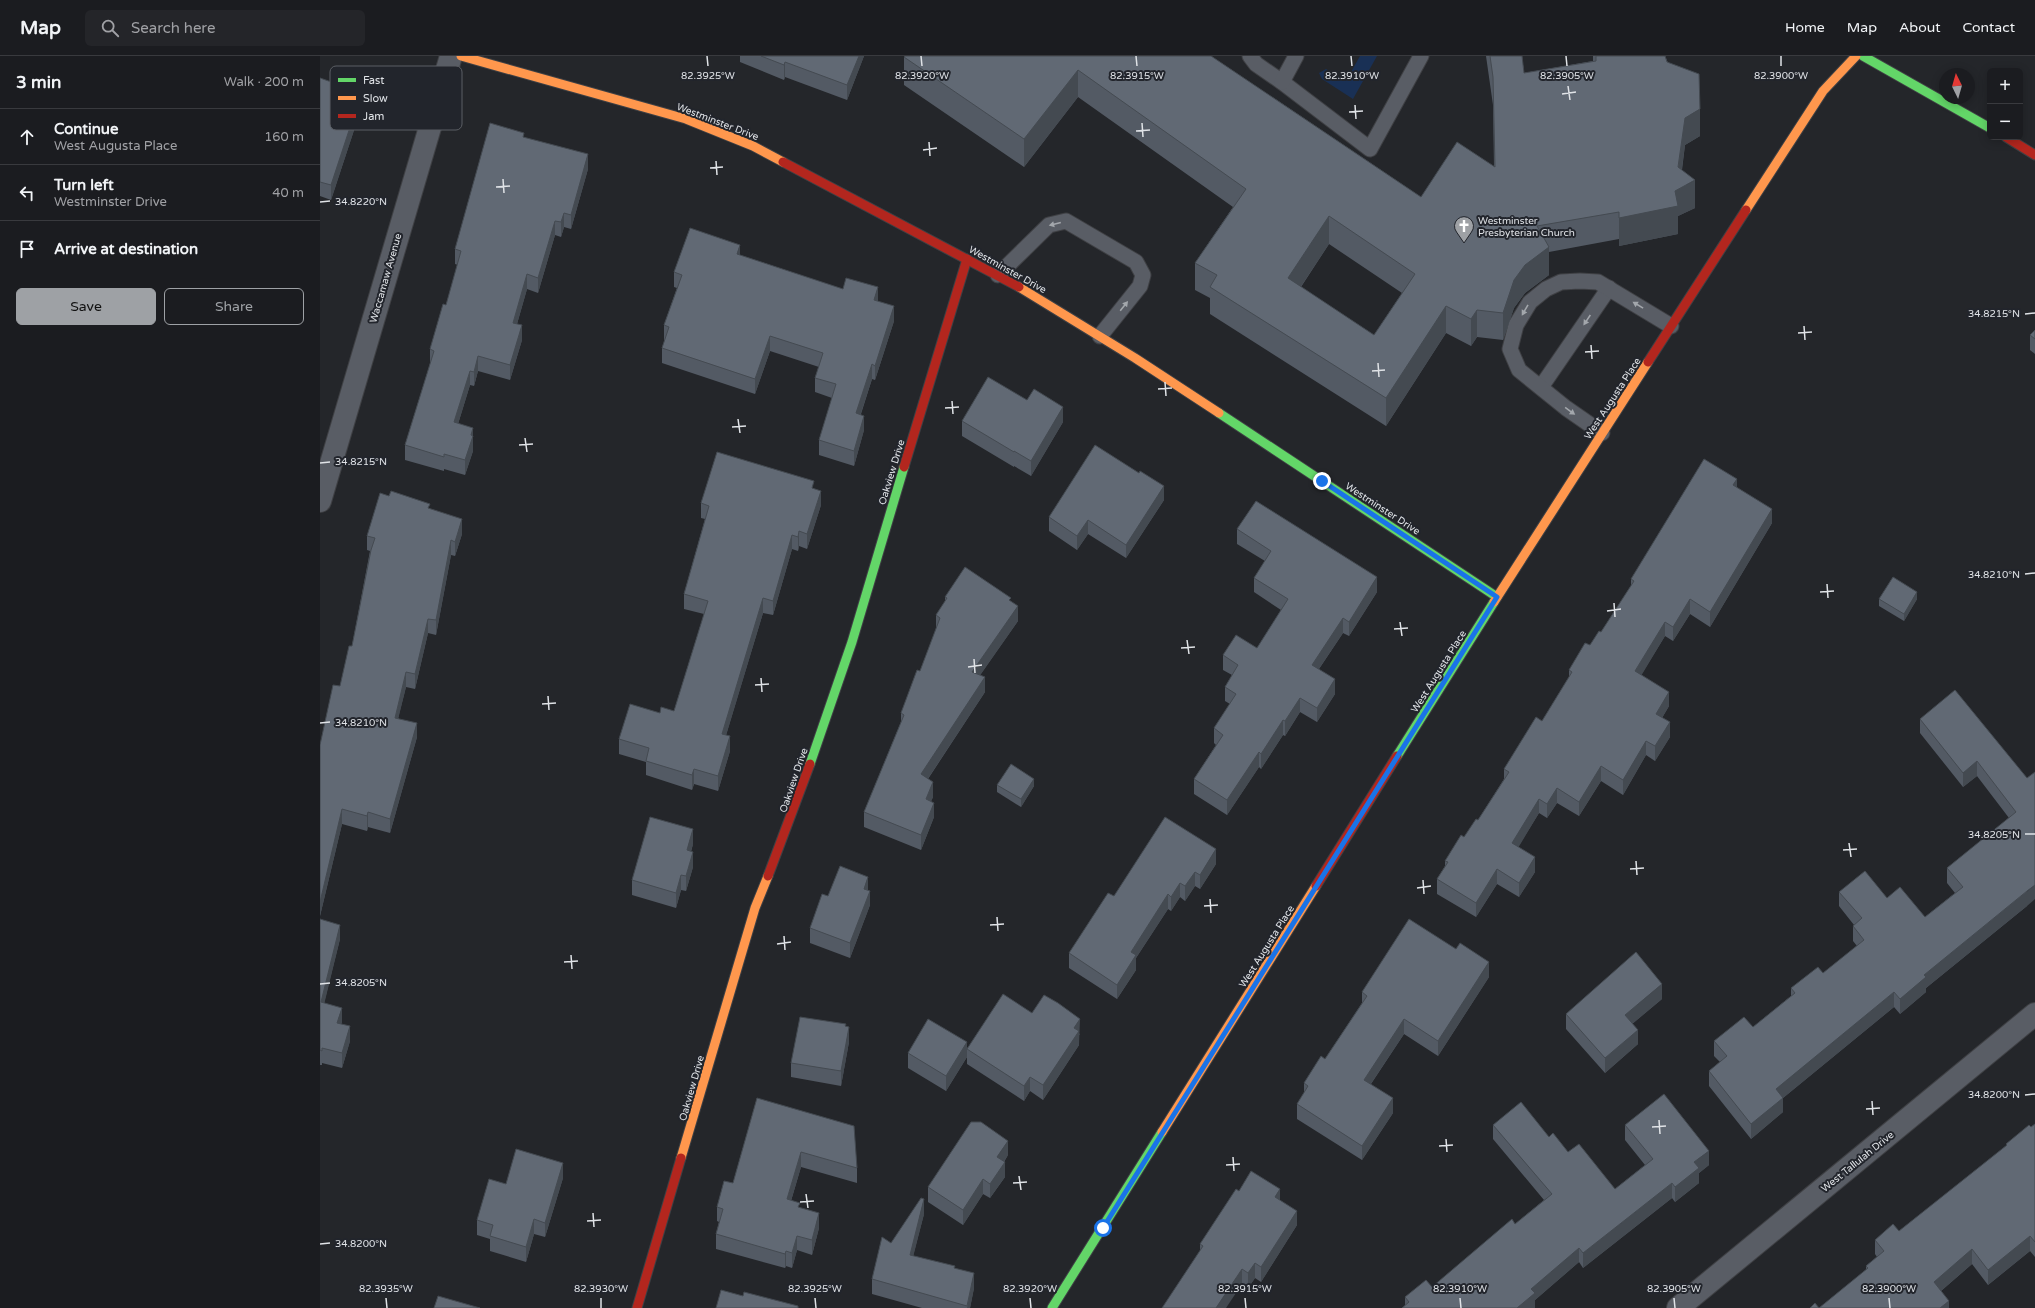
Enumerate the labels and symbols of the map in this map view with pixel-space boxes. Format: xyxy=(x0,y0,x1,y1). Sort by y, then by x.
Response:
legend xyxy=(330,66,462,130)
north arrow xyxy=(1939,68,1975,104)
text: 82.3925°W xyxy=(681,70,735,82)
text: 82.3920°W xyxy=(895,70,949,82)
text: 82.3915°W xyxy=(1110,70,1164,82)
text: 82.3910°W xyxy=(1325,70,1379,82)
text: 82.3905°W xyxy=(1540,70,1594,82)
text: 82.3900°W xyxy=(1754,70,1808,82)
text: Fast xyxy=(363,74,384,87)
text: Slow xyxy=(363,92,388,105)
street label: Westminster Drive xyxy=(675,101,761,143)
text: Jam xyxy=(363,110,384,123)
text: 34.8220°N xyxy=(335,196,387,208)
church icon: Westminster Presbyterian Church xyxy=(1453,215,1475,243)
place label: Westminster Presbyterian Church xyxy=(1478,215,1575,239)
one-way arrow xyxy=(1049,221,1061,227)
street label: Waccamaw Avenue xyxy=(367,232,405,324)
street label: Westminster Drive xyxy=(967,244,1049,296)
one-way arrow xyxy=(1120,300,1129,311)
one-way arrow xyxy=(1633,301,1643,309)
one-way arrow xyxy=(1522,304,1529,316)
text: 34.8215°N xyxy=(1968,308,2020,320)
one-way arrow xyxy=(1583,315,1591,326)
street label: West Augusta Place xyxy=(1582,355,1644,442)
one-way arrow xyxy=(1564,407,1575,415)
street label: Oakview Drive xyxy=(876,438,908,506)
text: 34.8215°N xyxy=(335,456,387,468)
route end xyxy=(1313,472,1331,490)
street label: Westminster Drive xyxy=(1343,480,1422,538)
text: 34.8210°N xyxy=(1968,569,2020,581)
street label: West Augusta Place xyxy=(1409,628,1469,715)
text: 34.8210°N xyxy=(335,717,387,729)
street label: Oakview Drive xyxy=(777,746,811,814)
text: 34.8205°N xyxy=(1968,829,2020,841)
street label: West Augusta Place xyxy=(1237,903,1297,990)
text: 34.8205°N xyxy=(335,977,387,989)
street label: Oakview Drive xyxy=(677,1054,707,1122)
text: 34.8200°N xyxy=(1968,1089,2020,1101)
street label: West Tallulah Drive xyxy=(1819,1129,1897,1195)
route start xyxy=(1094,1219,1112,1237)
text: 34.8200°N xyxy=(335,1238,387,1250)
text: 82.3935°W xyxy=(359,1283,413,1295)
text: 82.3930°W xyxy=(574,1283,628,1295)
text: 82.3925°W xyxy=(788,1283,842,1295)
text: 82.3920°W xyxy=(1003,1283,1057,1295)
text: 82.3915°W xyxy=(1218,1283,1272,1295)
text: 82.3910°W xyxy=(1433,1283,1487,1295)
text: 82.3905°W xyxy=(1647,1283,1701,1295)
text: 82.3900°W xyxy=(1862,1283,1916,1295)

